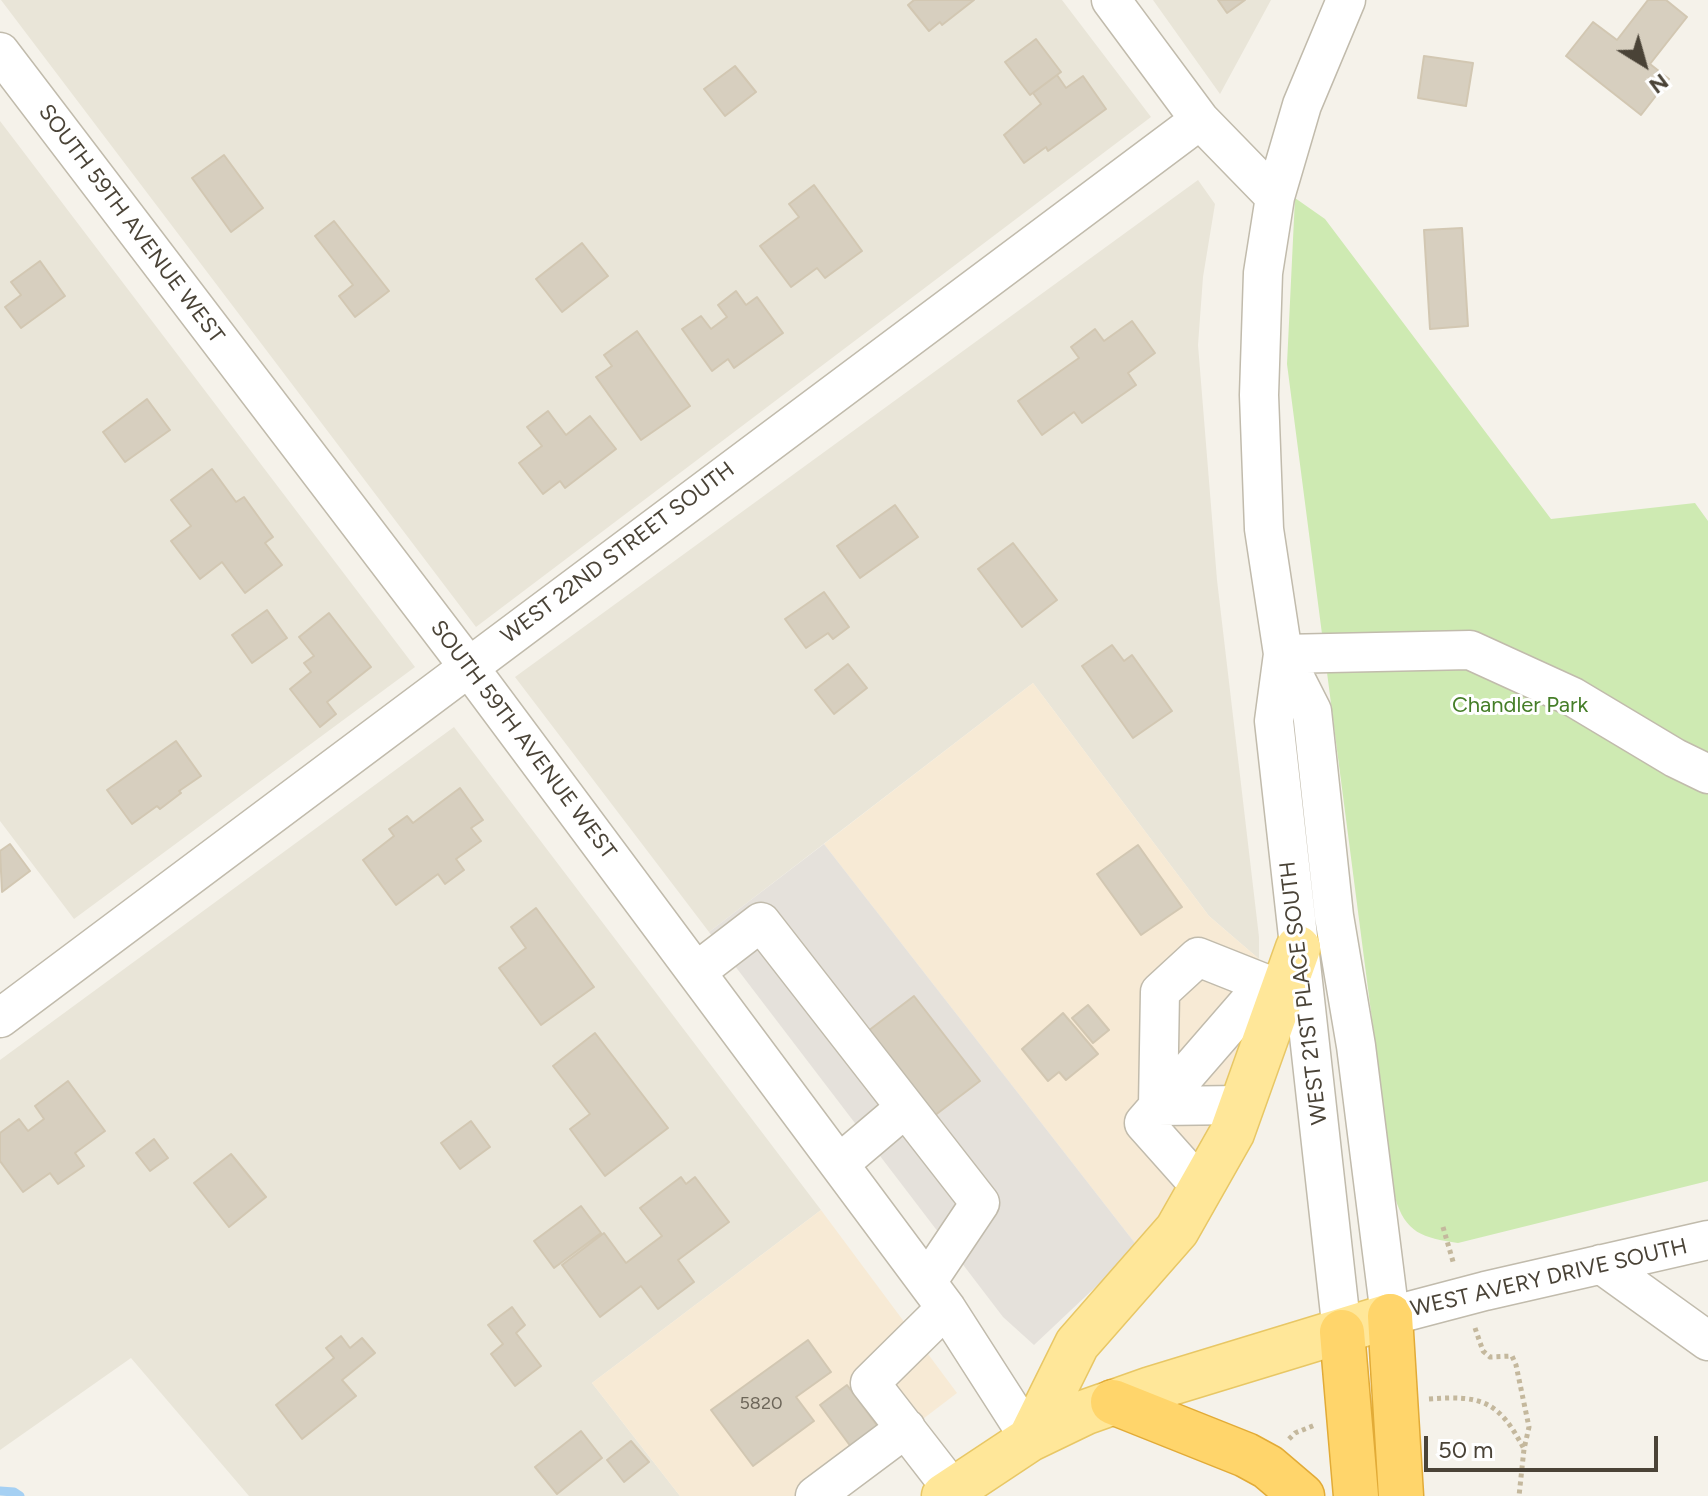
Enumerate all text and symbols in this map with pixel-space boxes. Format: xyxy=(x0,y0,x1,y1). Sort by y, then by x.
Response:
north arrow xyxy=(1604,24,1684,104)
text: N xyxy=(1644,68,1674,99)
street label: SOUTH 59TH AVENUE WEST xyxy=(33,99,229,349)
street label: WEST 22ND STREET SOUTH xyxy=(496,457,740,649)
street label: SOUTH 59TH AVENUE WEST xyxy=(425,615,621,865)
park label: Chandler Park xyxy=(1452,693,1588,719)
street label: WEST 21ST PLACE SOUTH xyxy=(1275,860,1333,1126)
street label: WEST AVERY DRIVE SOUTH xyxy=(1408,1233,1690,1323)
house number: 5820 xyxy=(739,1393,783,1415)
scale bar xyxy=(1428,1420,1662,1470)
text: 50 m xyxy=(1438,1435,1494,1464)

